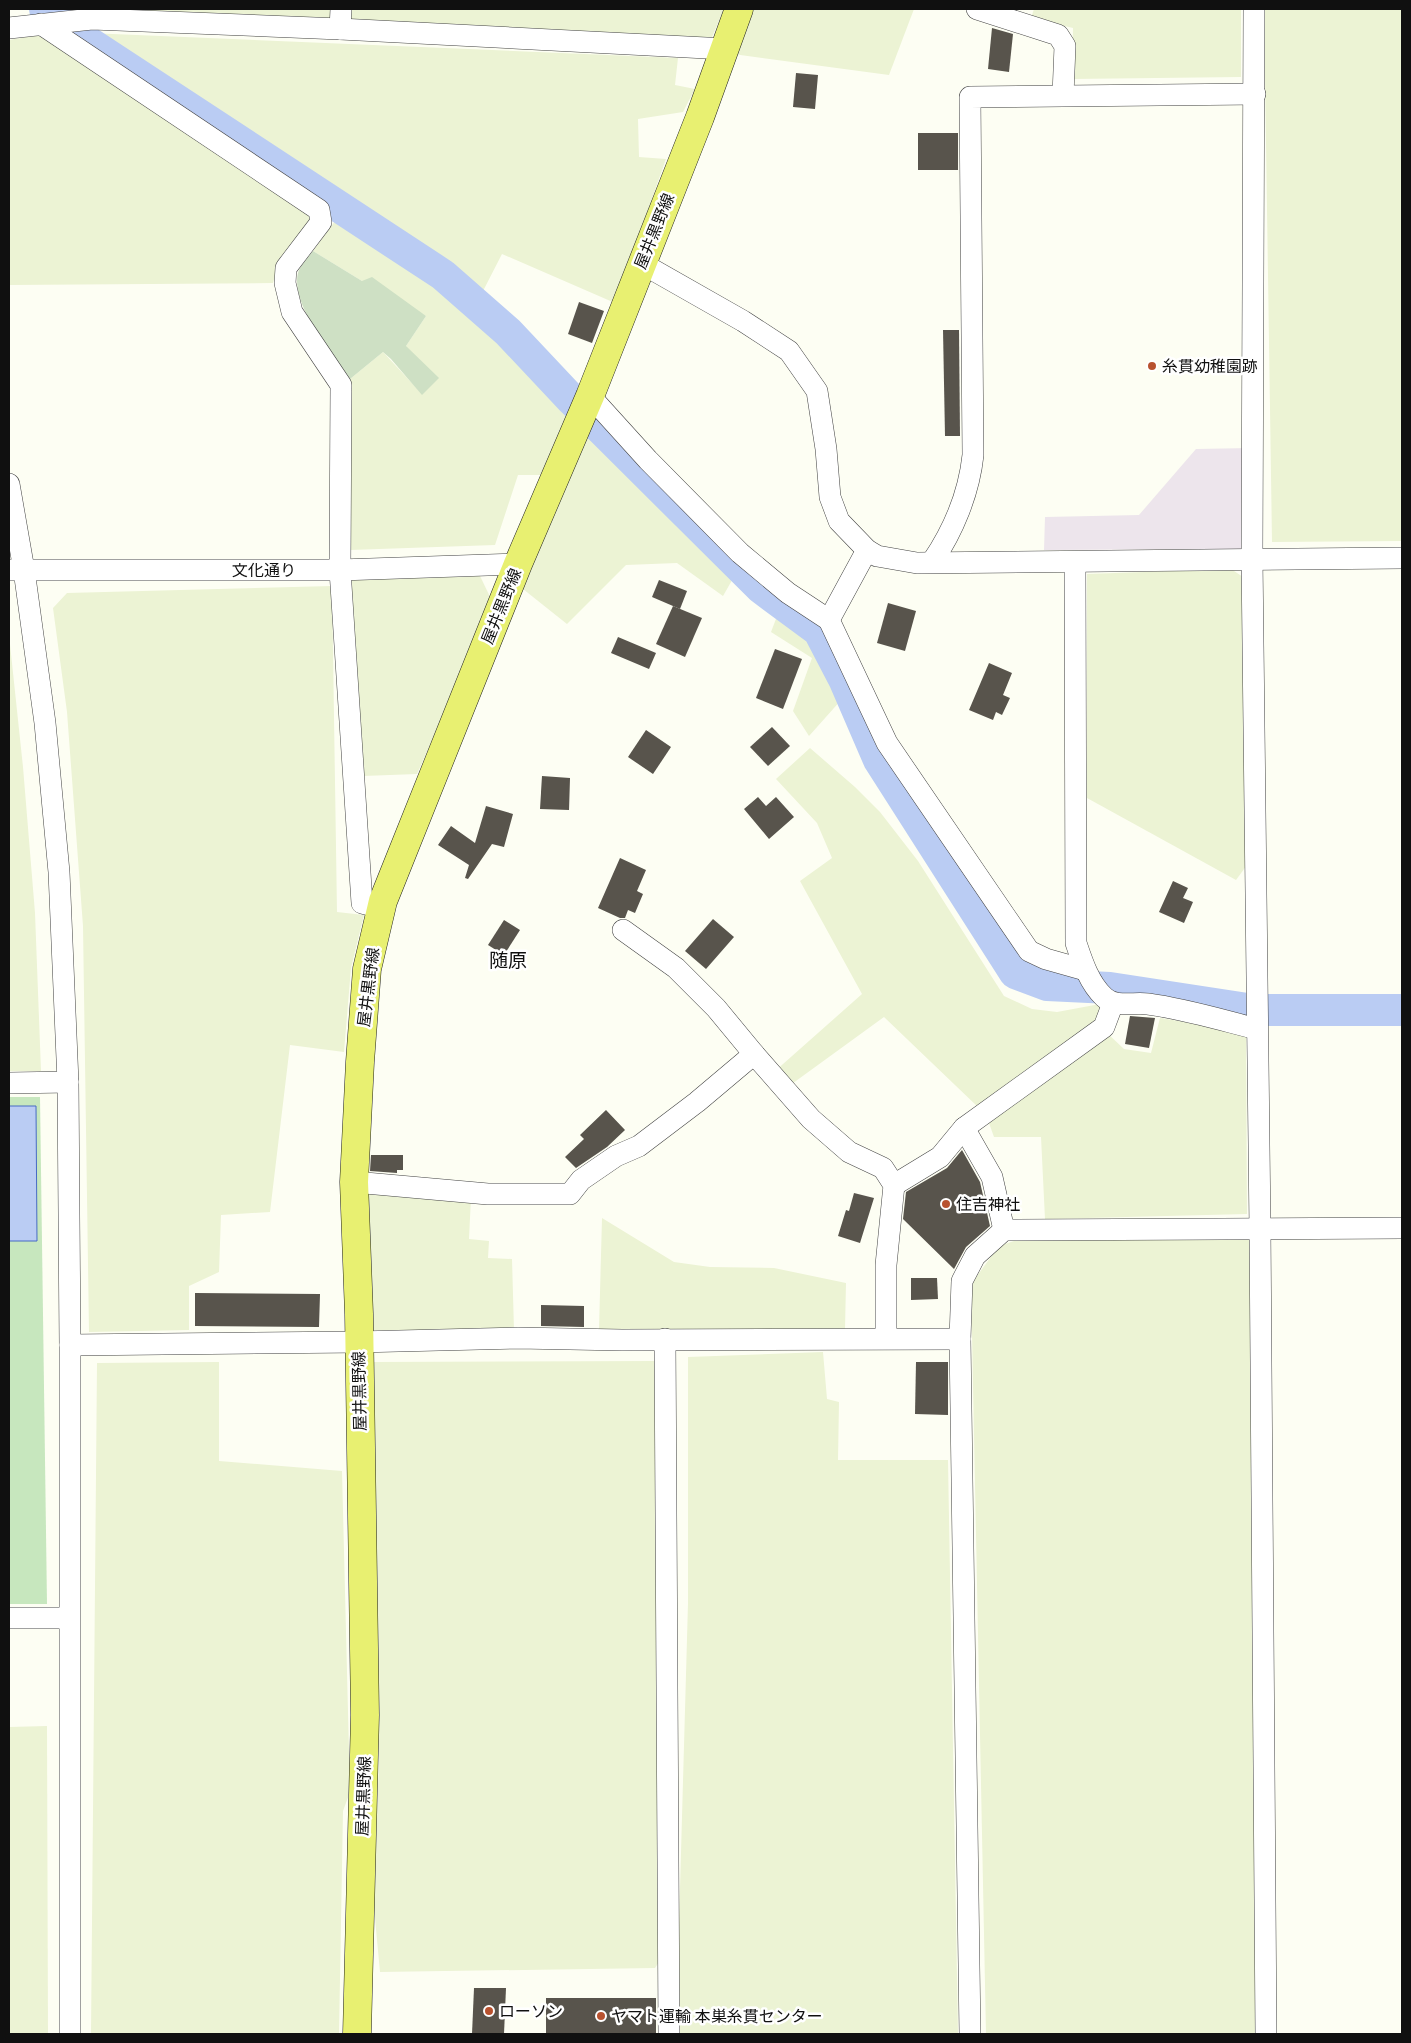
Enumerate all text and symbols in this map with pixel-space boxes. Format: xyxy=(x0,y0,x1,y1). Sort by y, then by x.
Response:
street label: 屋井黒野線 xyxy=(630,190,678,272)
place label: 糸貫幼稚園跡 xyxy=(1162,356,1258,376)
marker: 糸貫幼稚園跡 xyxy=(1146,360,1158,372)
street label: 文化通り xyxy=(232,560,296,580)
street label: 屋井黒野線 xyxy=(477,565,525,647)
street label: 屋井黒野線 xyxy=(353,946,383,1028)
district label: 随原 xyxy=(489,948,527,972)
place label: 住吉神社 xyxy=(956,1194,1020,1214)
marker: 住吉神社 xyxy=(940,1198,952,1210)
street label: 屋井黒野線 xyxy=(348,1351,370,1431)
street label: 屋井黒野線 xyxy=(352,1756,374,1836)
place label: ローソン xyxy=(499,2001,563,2021)
marker: ローソン xyxy=(483,2005,495,2017)
place label: ヤマト運輸 本巣糸貫センター xyxy=(611,2006,823,2026)
marker: ヤマト運輸 本巣糸貫センター xyxy=(595,2010,607,2022)

